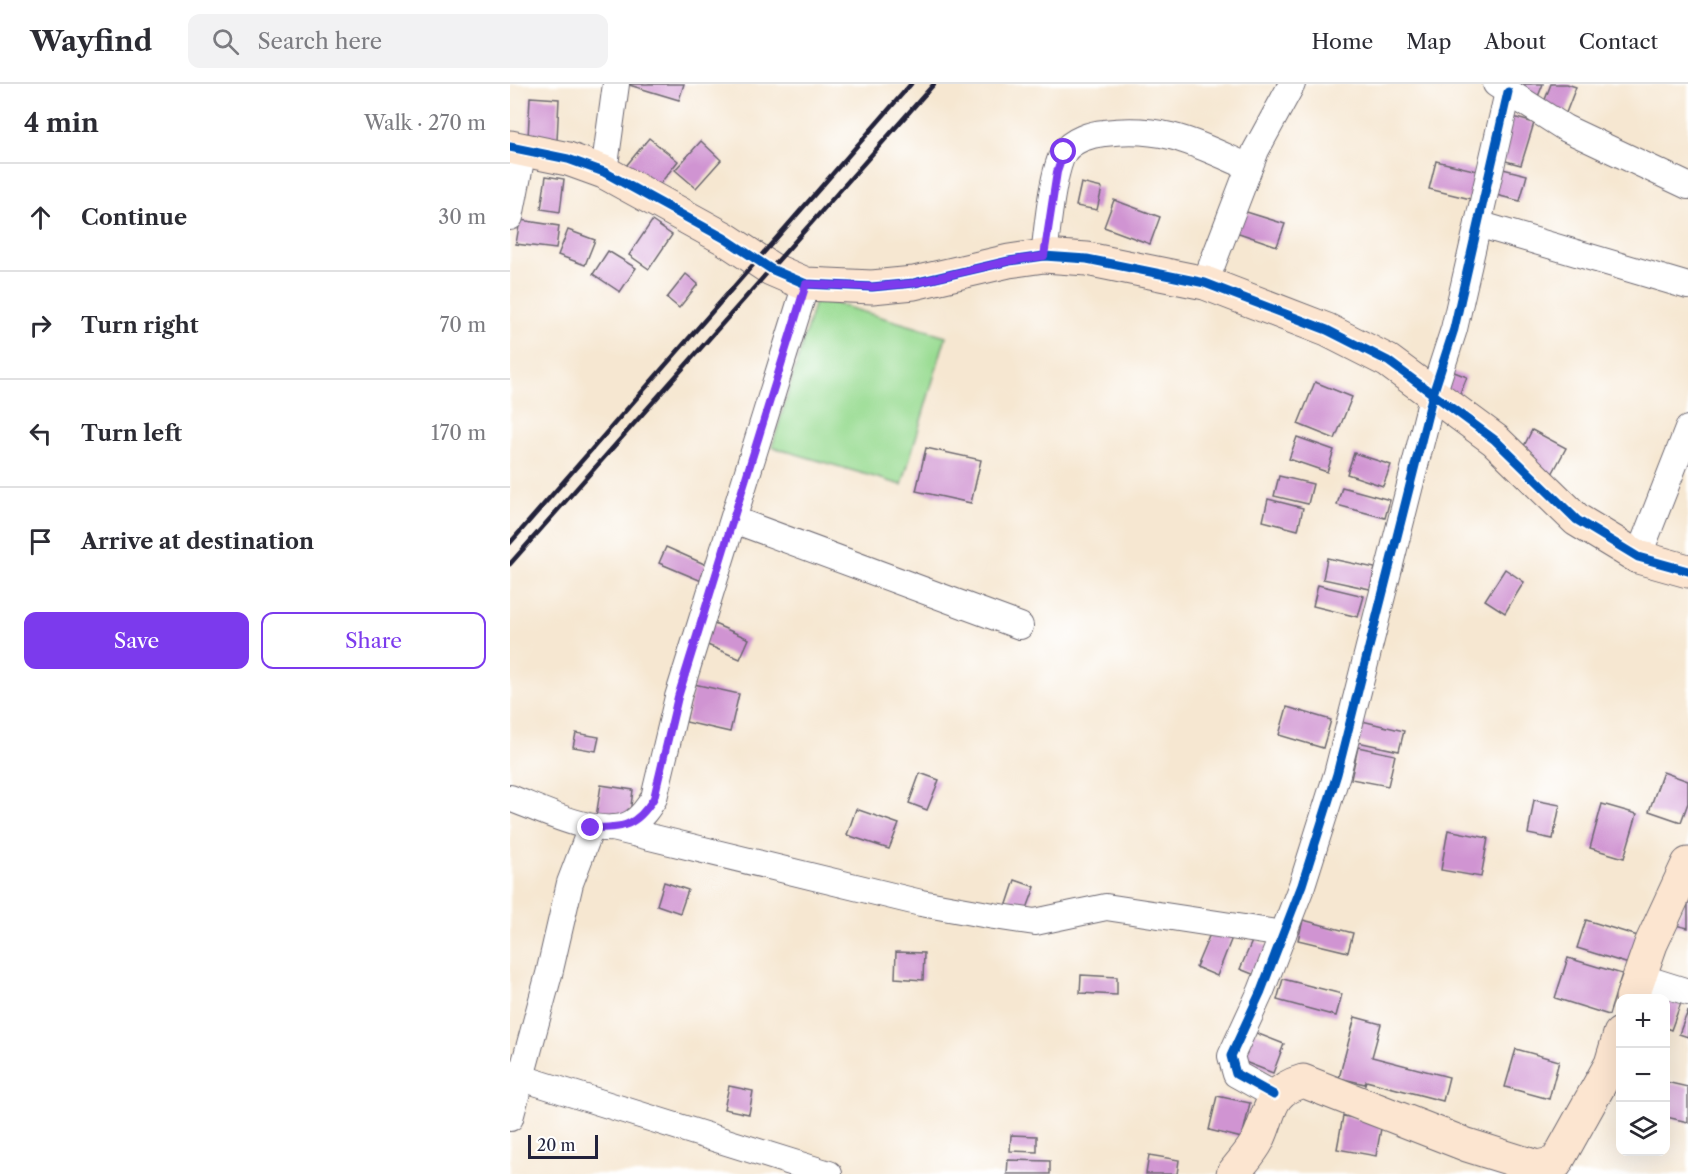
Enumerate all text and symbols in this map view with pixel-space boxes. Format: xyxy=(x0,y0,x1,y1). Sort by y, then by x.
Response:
search box xyxy=(188,14,608,68)
text: Wayfind xyxy=(30,24,152,58)
icon: search xyxy=(209,25,242,58)
text: Search here xyxy=(257,28,382,55)
text: Home xyxy=(1312,29,1373,54)
text: Map xyxy=(1406,29,1451,54)
text: About xyxy=(1484,29,1546,54)
text: Contact xyxy=(1579,29,1658,54)
text: 4 min xyxy=(24,107,99,139)
text: Walk · 270 m xyxy=(364,111,486,135)
route start xyxy=(1050,138,1076,164)
icon: ahead xyxy=(24,201,57,234)
text: Continue xyxy=(81,204,187,231)
text: 30 m xyxy=(438,205,486,229)
icon: right xyxy=(24,309,57,342)
text: Turn right xyxy=(81,312,199,339)
text: 70 m xyxy=(440,313,486,337)
icon: left xyxy=(24,417,57,450)
text: Turn left xyxy=(81,420,182,447)
text: 170 m xyxy=(431,421,486,445)
icon: arrive xyxy=(24,525,57,558)
text: Arrive at destination xyxy=(81,528,314,555)
button: Save xyxy=(24,612,249,669)
button: Share xyxy=(261,612,486,669)
route end xyxy=(577,814,603,840)
map controls xyxy=(1616,994,1670,1156)
button: + xyxy=(1616,994,1670,1048)
button: − xyxy=(1616,1048,1670,1102)
button: layers xyxy=(1616,1102,1670,1156)
scale bar xyxy=(528,1132,598,1160)
text: 20 m xyxy=(537,1135,576,1155)

